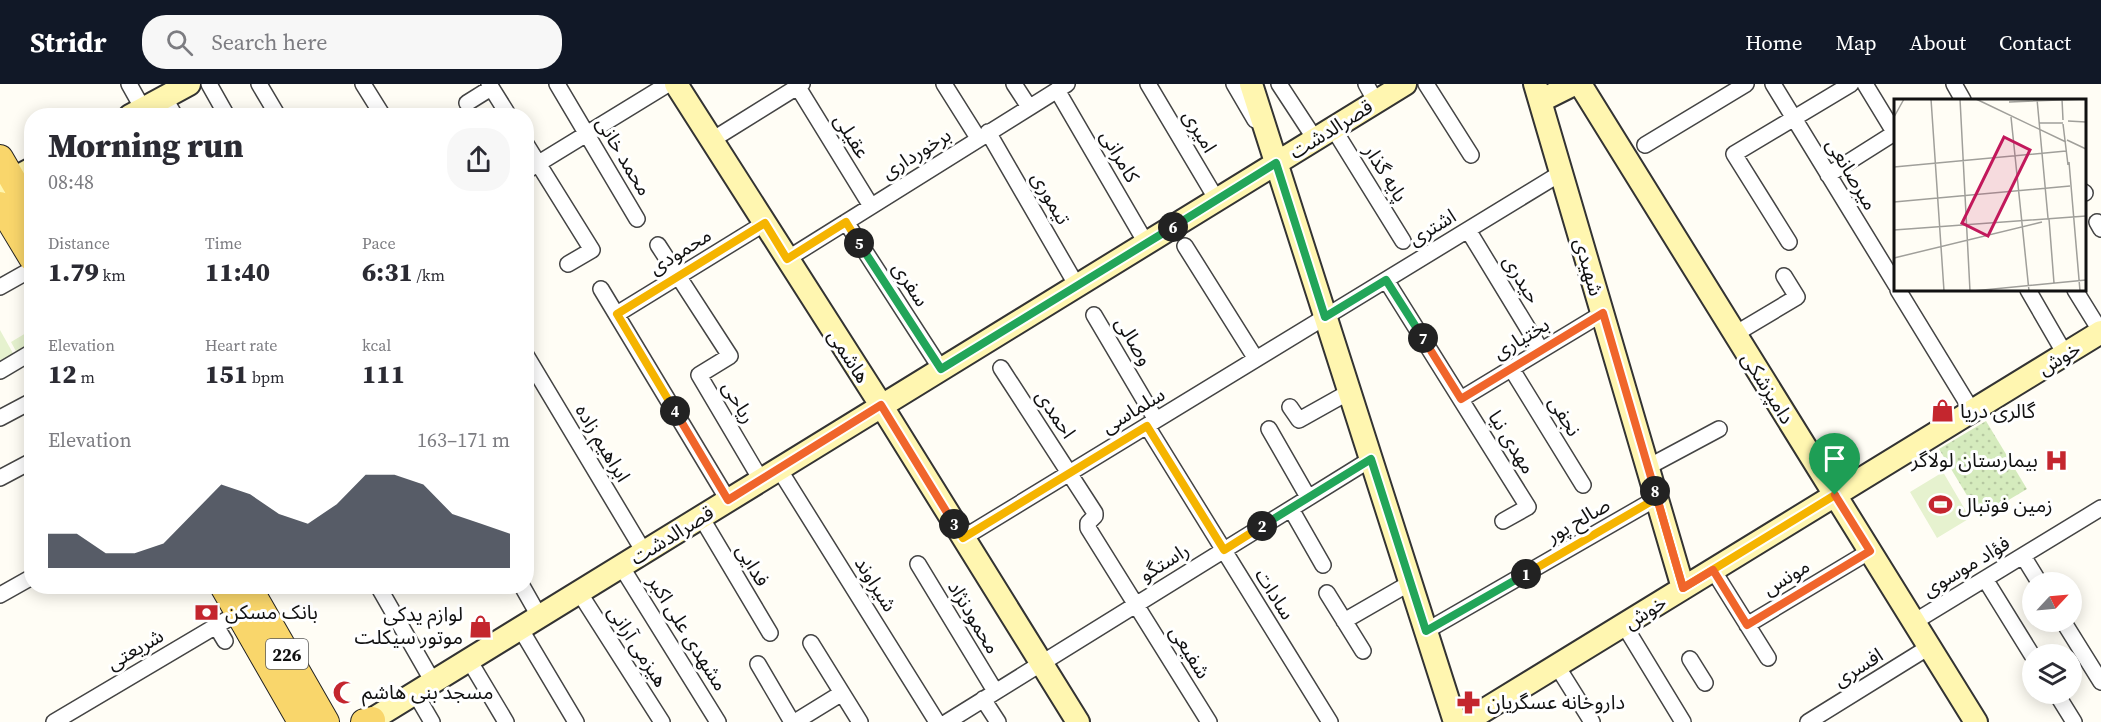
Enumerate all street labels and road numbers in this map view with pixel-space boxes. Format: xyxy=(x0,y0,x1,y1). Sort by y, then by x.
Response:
street label: قصرالدشت xyxy=(1284,92,1378,166)
street label: امیری xyxy=(1176,104,1224,158)
street label: عقیلی xyxy=(827,108,877,164)
street label: محمد خانی xyxy=(589,111,659,201)
street label: برخورداری xyxy=(876,121,956,185)
street label: کامرانی xyxy=(1094,124,1147,188)
street label: میرصانعی xyxy=(1819,133,1885,215)
street label: پایه گذار xyxy=(1357,138,1415,207)
street label: تیموری xyxy=(1025,166,1077,230)
street label: اشتری xyxy=(1403,202,1461,252)
street label: محمودی xyxy=(643,221,717,281)
street label: شهیدی xyxy=(1567,235,1611,299)
street label: حیدری xyxy=(1497,249,1547,309)
street label: سفری xyxy=(886,256,936,312)
street label: بختیاری xyxy=(1487,310,1555,366)
street label: وصالی xyxy=(1108,311,1160,371)
street label: هاشمی xyxy=(821,324,877,388)
street label: خوش xyxy=(2032,334,2086,382)
street label: دامپزشکی xyxy=(1735,347,1801,429)
street label: ریاحی xyxy=(716,375,762,429)
street label: سلماسی xyxy=(1096,380,1170,440)
street label: احمدی xyxy=(1029,384,1083,444)
street label: نجفی xyxy=(1542,390,1588,442)
street label: ابراهیم زاده xyxy=(568,399,637,488)
street label: مهدی نیا xyxy=(1482,405,1542,479)
street label: صالح پور xyxy=(1540,491,1616,551)
street label: قصرالدشت xyxy=(625,498,719,572)
street label: فؤاد موسوی xyxy=(1917,529,2015,603)
street label: راستگو xyxy=(1134,536,1194,588)
street label: فدایی xyxy=(729,538,777,592)
street label: شیراوند xyxy=(848,551,904,617)
street label: مونس xyxy=(1757,552,1815,602)
street label: سادات xyxy=(1248,563,1302,625)
street label: مشهدی علی اکبر xyxy=(641,569,735,696)
street label: محمودنژاد xyxy=(941,575,1007,659)
street label: خوش xyxy=(1618,588,1672,636)
street label: هیزمی آرانی xyxy=(601,600,675,692)
street label: شفیعی xyxy=(1163,620,1217,684)
street label: شریعتی xyxy=(101,621,169,677)
road number: 226 xyxy=(266,639,308,669)
street label: افسری xyxy=(1828,641,1888,693)

